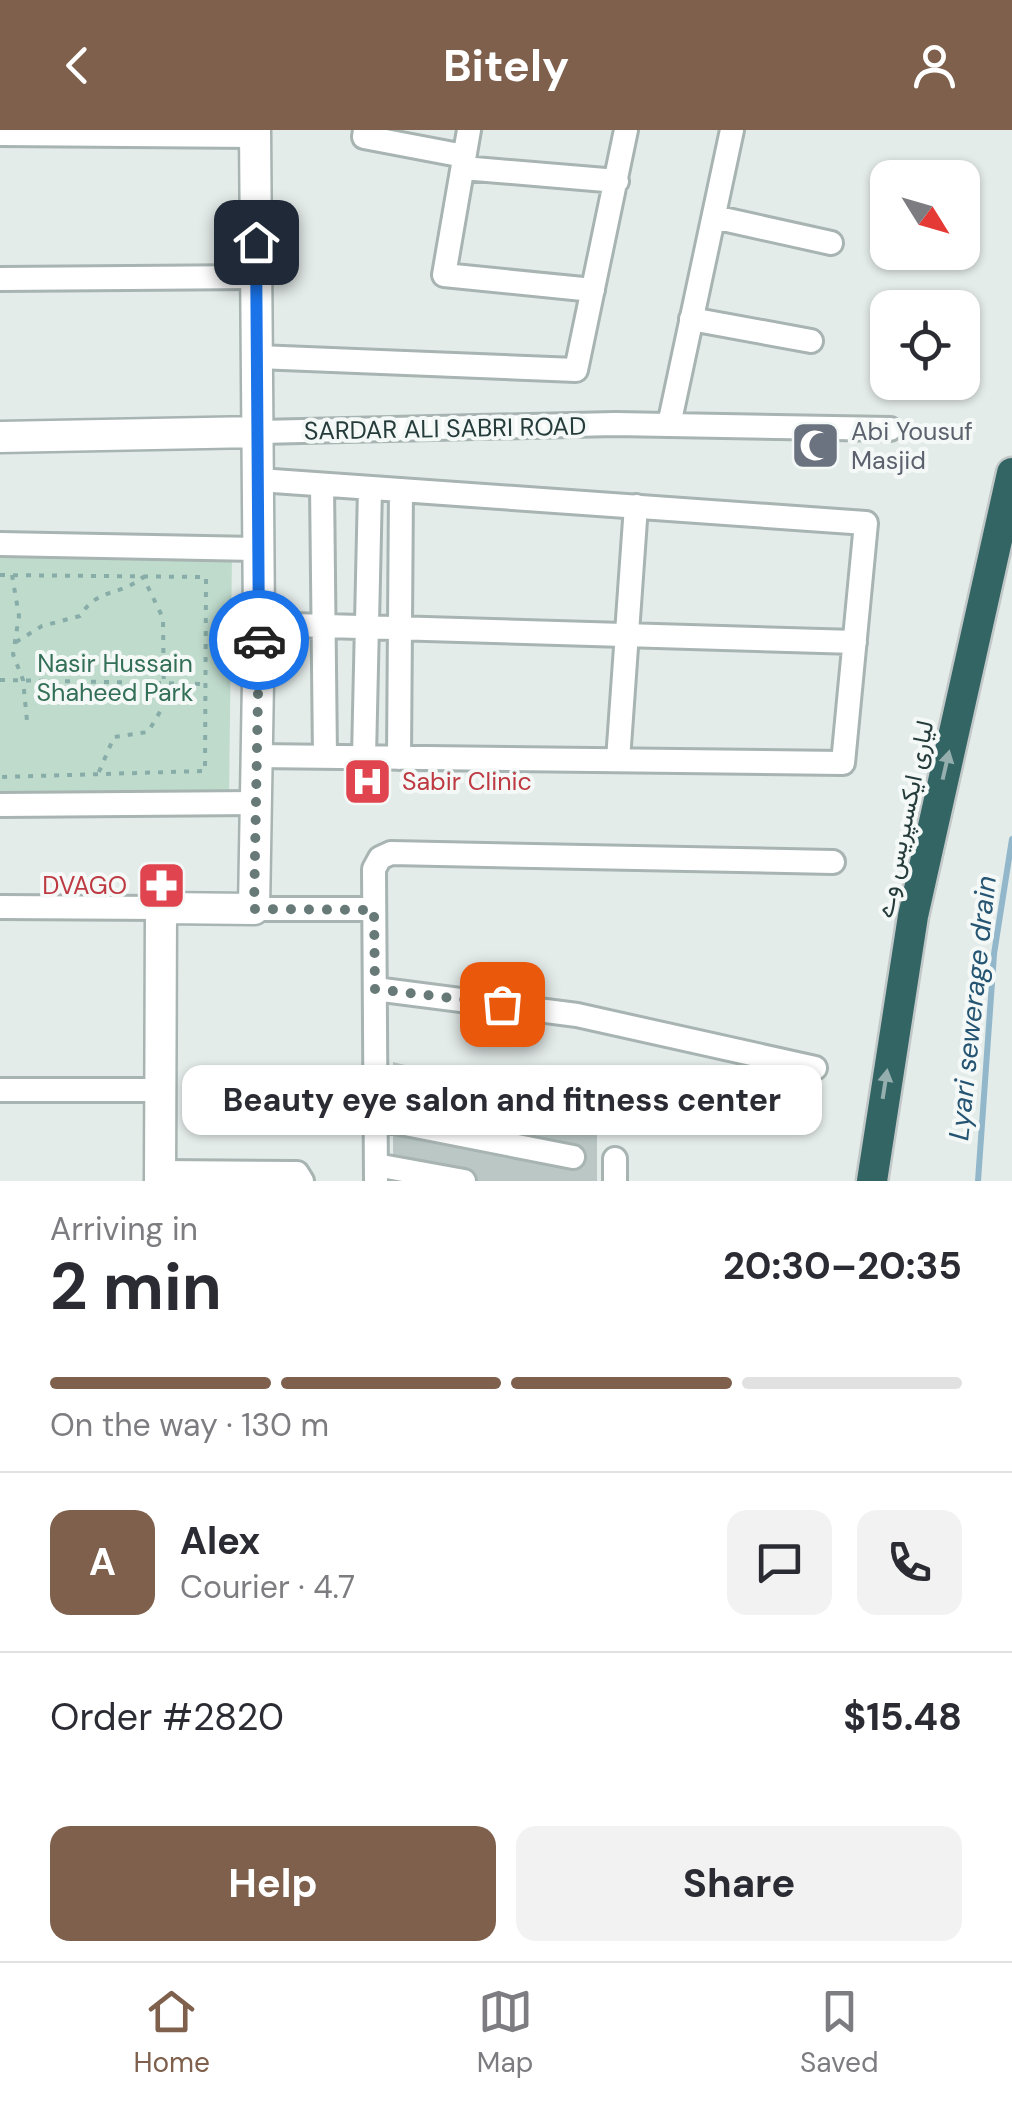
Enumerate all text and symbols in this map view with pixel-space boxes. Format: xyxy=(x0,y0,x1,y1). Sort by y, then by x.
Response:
text: Bitely xyxy=(443,36,569,95)
icon: back xyxy=(50,38,105,93)
icon: person xyxy=(907,38,962,93)
north arrow xyxy=(870,160,980,270)
map controls xyxy=(870,160,980,400)
pin xyxy=(214,200,299,285)
icon: home xyxy=(229,215,284,270)
button: locate xyxy=(870,290,980,400)
street label: SARDAR ALI SABRI ROAD xyxy=(303,410,587,447)
place label: Abi Yousuf Masjid xyxy=(851,415,973,477)
mosque icon: Abi Yousuf Masjid xyxy=(790,419,842,471)
courier xyxy=(209,590,309,690)
icon: car xyxy=(232,613,287,668)
park label: Nasir Hussain Shaheed Park xyxy=(37,647,194,709)
street label: لیاری ایکسپریس وے xyxy=(867,717,942,921)
one-way arrow xyxy=(939,749,954,780)
hospital icon: Sabir Clinic xyxy=(341,755,393,807)
place label: Sabir Clinic xyxy=(402,765,532,798)
pharmacy icon: DVAGO xyxy=(136,859,188,911)
place label: DVAGO xyxy=(42,869,127,902)
water label: Lyari sewerage drain xyxy=(940,874,1005,1142)
pin xyxy=(460,962,545,1047)
icon: bag xyxy=(475,977,530,1032)
callout: Beauty eye salon and fitness center xyxy=(182,1064,822,1134)
one-way arrow xyxy=(878,1068,893,1100)
text: Beauty eye salon and fitness center xyxy=(223,1079,781,1121)
text: Arriving in xyxy=(50,1208,198,1250)
text: 20:30–20:35 xyxy=(723,1241,962,1291)
text: 2 min xyxy=(50,1245,222,1329)
text: On the way · 130 m xyxy=(50,1404,329,1446)
button: chat xyxy=(727,1510,832,1615)
button: phone xyxy=(857,1510,962,1615)
text: Alex xyxy=(180,1516,260,1566)
text: A xyxy=(89,1537,116,1587)
text: Courier · 4.7 xyxy=(180,1566,355,1608)
text: Order #2820 xyxy=(50,1692,284,1742)
text: $15.48 xyxy=(843,1692,962,1742)
button: Help xyxy=(50,1826,496,1941)
button: Share xyxy=(516,1826,962,1941)
tab: Home xyxy=(133,1984,210,2081)
tab: Map xyxy=(477,1984,533,2081)
tab: Saved xyxy=(800,1984,879,2081)

